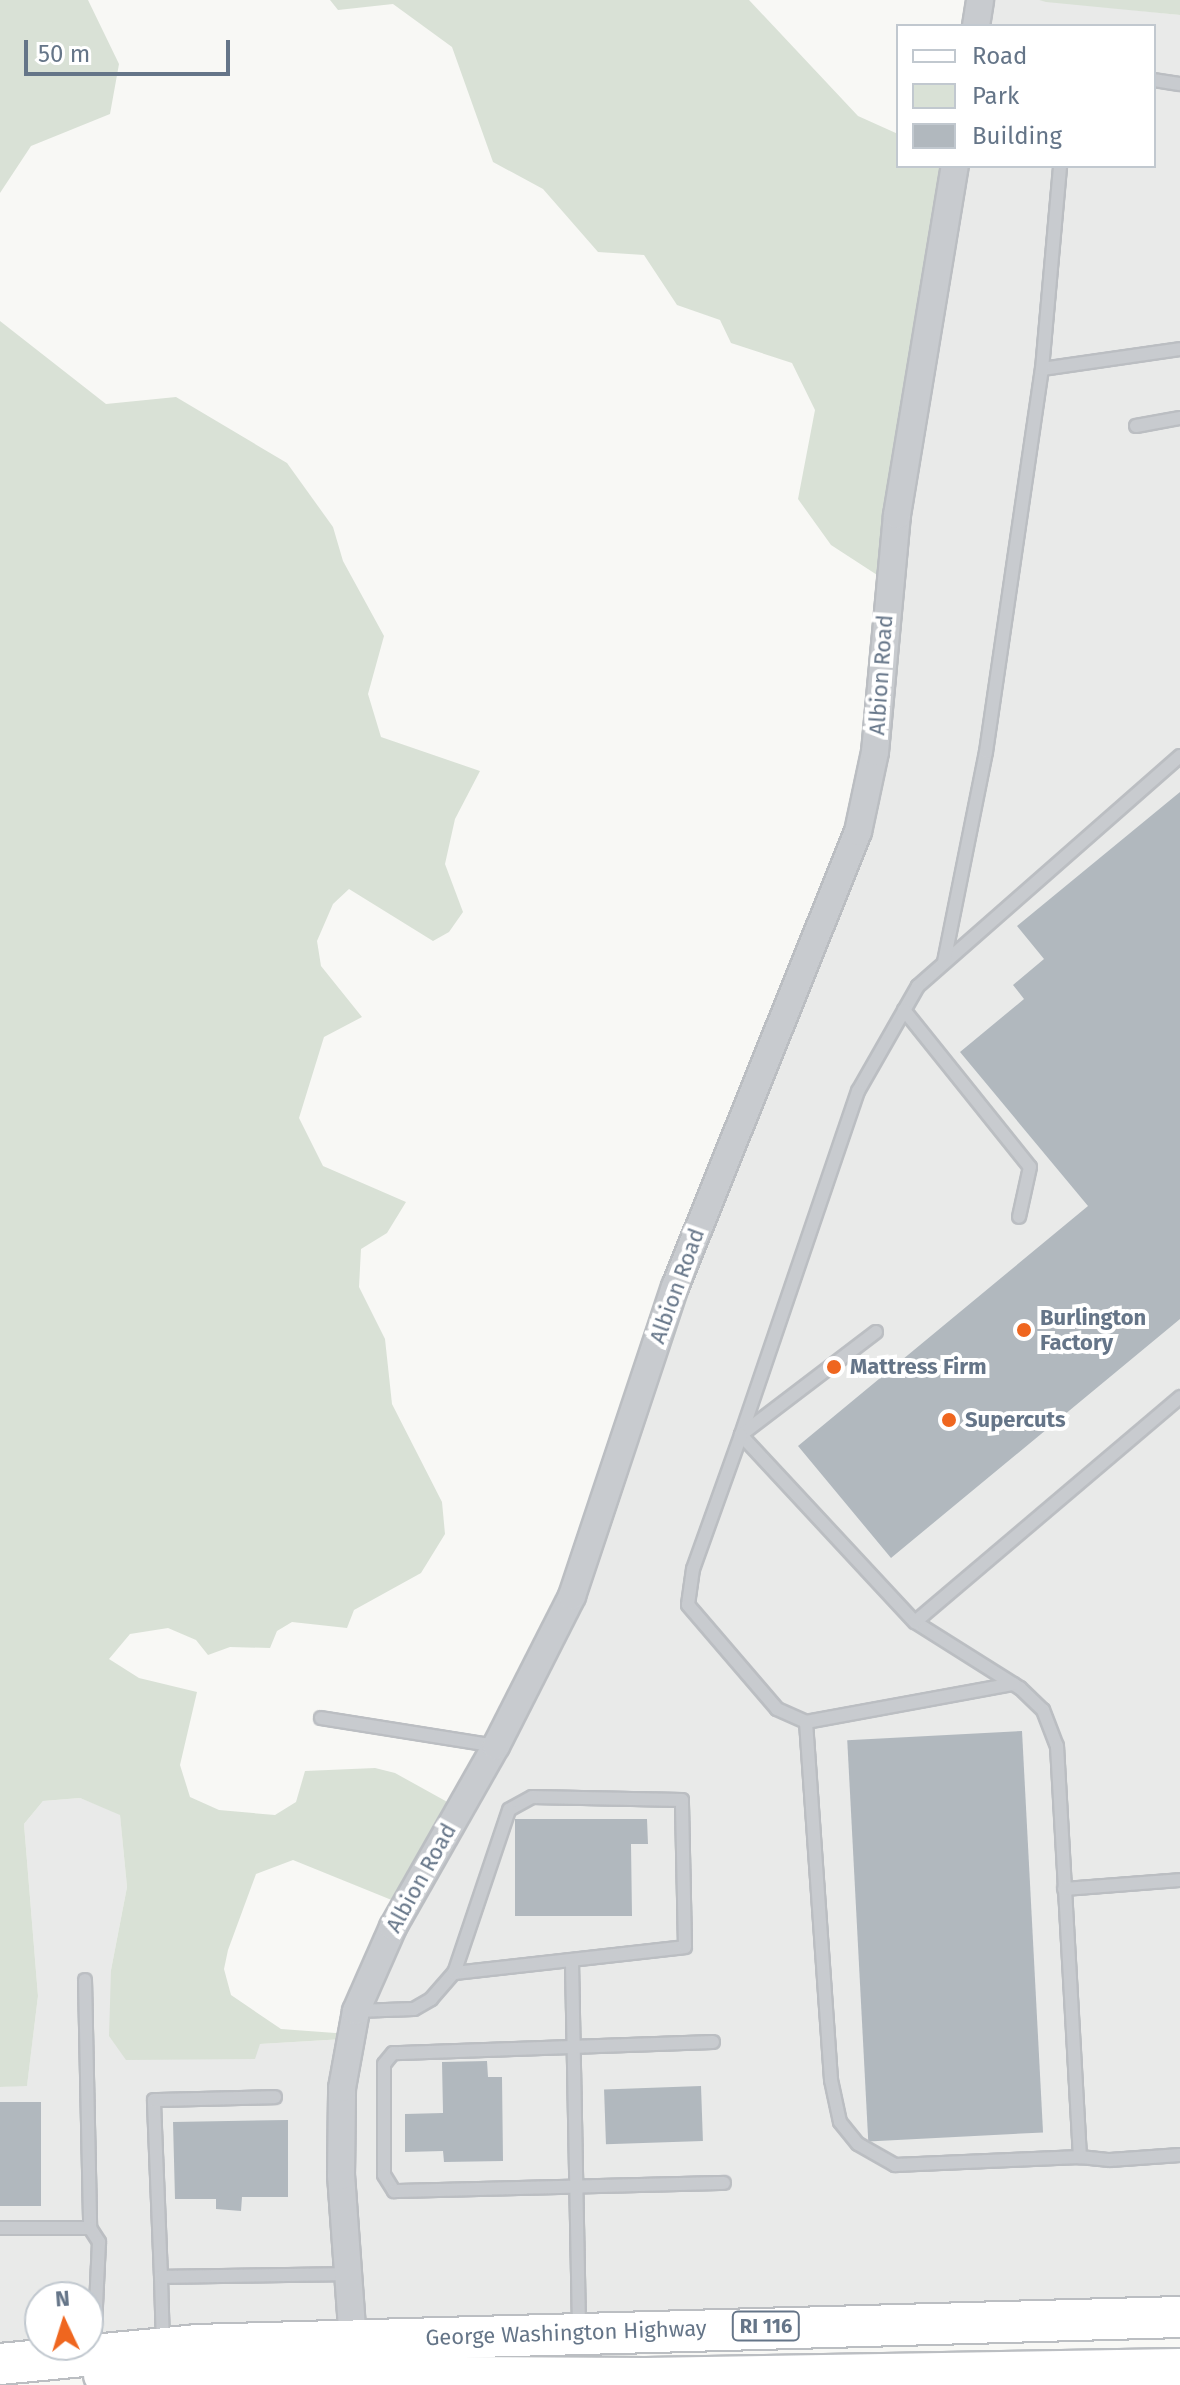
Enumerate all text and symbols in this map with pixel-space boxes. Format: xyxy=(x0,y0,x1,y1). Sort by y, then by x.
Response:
scale bar xyxy=(28,24,234,74)
legend xyxy=(896,24,1156,168)
text: 50 m xyxy=(38,40,90,68)
text: Road xyxy=(972,42,1027,70)
text: Park xyxy=(972,82,1019,110)
text: Building xyxy=(972,122,1062,150)
street label: Albion Road xyxy=(864,614,898,736)
street label: Albion Road xyxy=(644,1225,710,1347)
place label: Burlington Factory xyxy=(1040,1304,1146,1356)
marker: Burlington Factory xyxy=(1015,1321,1033,1339)
place label: Mattress Firm xyxy=(850,1354,987,1380)
marker: Mattress Firm xyxy=(825,1358,843,1376)
place label: Supercuts xyxy=(965,1407,1066,1433)
marker: Supercuts xyxy=(940,1411,958,1429)
street label: Albion Road xyxy=(380,1819,462,1937)
north arrow xyxy=(24,2281,104,2361)
text: N xyxy=(54,2285,71,2313)
road number: RI 116 xyxy=(730,2310,802,2342)
street label: George Washington Highway xyxy=(425,2315,707,2351)

